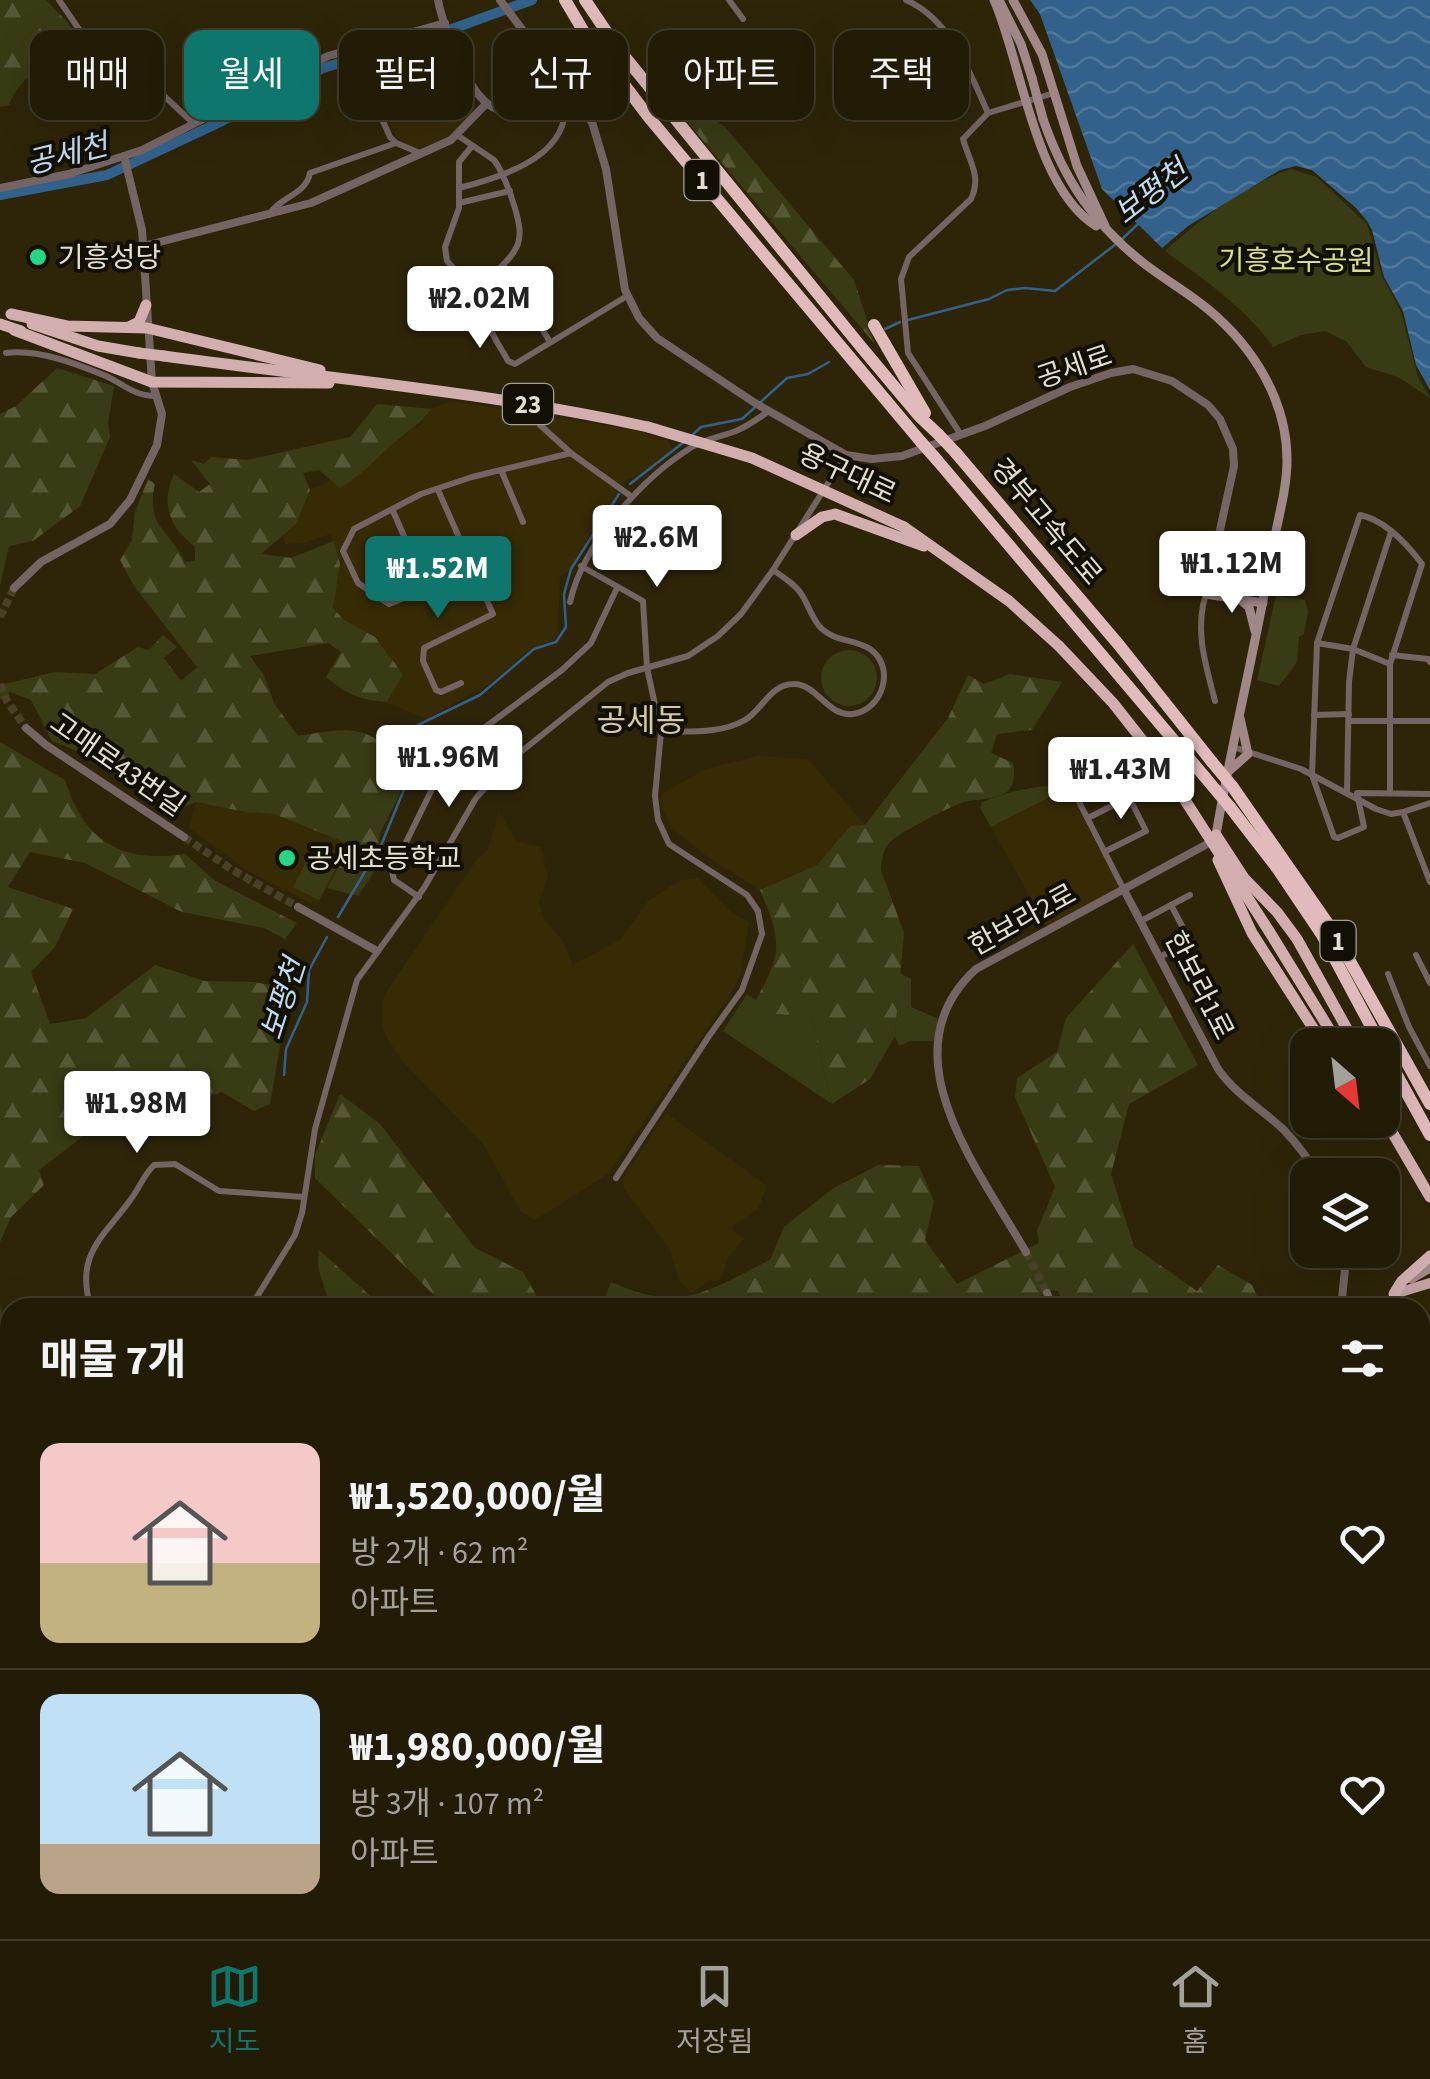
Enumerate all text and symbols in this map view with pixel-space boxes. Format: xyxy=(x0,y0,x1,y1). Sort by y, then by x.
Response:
chip: 매매 xyxy=(30,30,164,120)
chip: 월세 xyxy=(184,30,319,120)
chip: 필터 xyxy=(339,30,473,120)
chip: 신규 xyxy=(493,30,628,120)
chip: 아파트 xyxy=(648,30,814,120)
chip: 주택 xyxy=(834,30,969,120)
water label: 공세천 xyxy=(22,123,116,185)
water label: 보평천 xyxy=(1105,148,1200,235)
road number: 1 xyxy=(684,160,720,200)
place label: 기흥성당 xyxy=(58,238,161,278)
park label: 기흥호수공원 xyxy=(1219,241,1373,281)
marker: 기흥성당 xyxy=(27,246,49,268)
pin: ₩2.02M xyxy=(399,266,561,351)
text: ₩2.02M xyxy=(429,275,531,321)
street label: 공세로 xyxy=(1031,335,1117,398)
road number: 23 xyxy=(503,384,553,424)
street label: 용구대로 xyxy=(792,434,903,514)
street label: 경부고속도로 xyxy=(981,450,1111,594)
pin: ₩2.6M xyxy=(587,505,727,590)
text: ₩2.6M xyxy=(615,514,699,560)
pin: ₩1.12M xyxy=(1151,531,1313,616)
pin: ₩1.52M xyxy=(357,536,519,621)
text: ₩1.12M xyxy=(1181,540,1283,586)
text: ₩1.52M xyxy=(387,545,489,591)
district label: 공세동 xyxy=(597,698,685,744)
street label: 고매로43번길 xyxy=(42,704,193,826)
pin: ₩1.96M xyxy=(368,725,530,810)
text: ₩1.96M xyxy=(398,734,500,780)
pin: ₩1.43M xyxy=(1040,737,1202,822)
text: ₩1.43M xyxy=(1070,746,1172,792)
place label: 공세초등학교 xyxy=(307,839,462,879)
marker: 공세초등학교 xyxy=(276,847,298,869)
street label: 한보라2로 xyxy=(962,874,1083,966)
road number: 1 xyxy=(1320,921,1356,961)
street label: 한보라1로 xyxy=(1155,924,1243,1047)
water label: 보평천 xyxy=(250,950,318,1045)
north arrow xyxy=(1290,1028,1400,1138)
map controls xyxy=(1290,1028,1400,1268)
pin: ₩1.98M xyxy=(56,1071,218,1156)
text: ₩1.98M xyxy=(86,1080,188,1126)
button: layers xyxy=(1290,1158,1400,1268)
text: 매물 7개 xyxy=(40,1331,187,1391)
icon: filters xyxy=(1335,1331,1390,1386)
text: ₩1,520,000/월 xyxy=(350,1466,606,1526)
icon: home xyxy=(120,1483,240,1603)
icon: heart xyxy=(1335,1516,1390,1571)
text: 방 2개 · 62 m² xyxy=(350,1530,528,1576)
text: 아파트 xyxy=(350,1580,438,1626)
text: ₩1,980,000/월 xyxy=(350,1717,606,1777)
icon: home xyxy=(120,1734,240,1854)
icon: heart xyxy=(1335,1767,1390,1822)
text: 방 3개 · 107 m² xyxy=(350,1781,544,1827)
text: 아파트 xyxy=(350,1831,438,1877)
tab: 지도 xyxy=(207,1959,262,2062)
tab: 저장됨 xyxy=(676,1959,754,2062)
tab: 홈 xyxy=(1168,1959,1223,2062)

